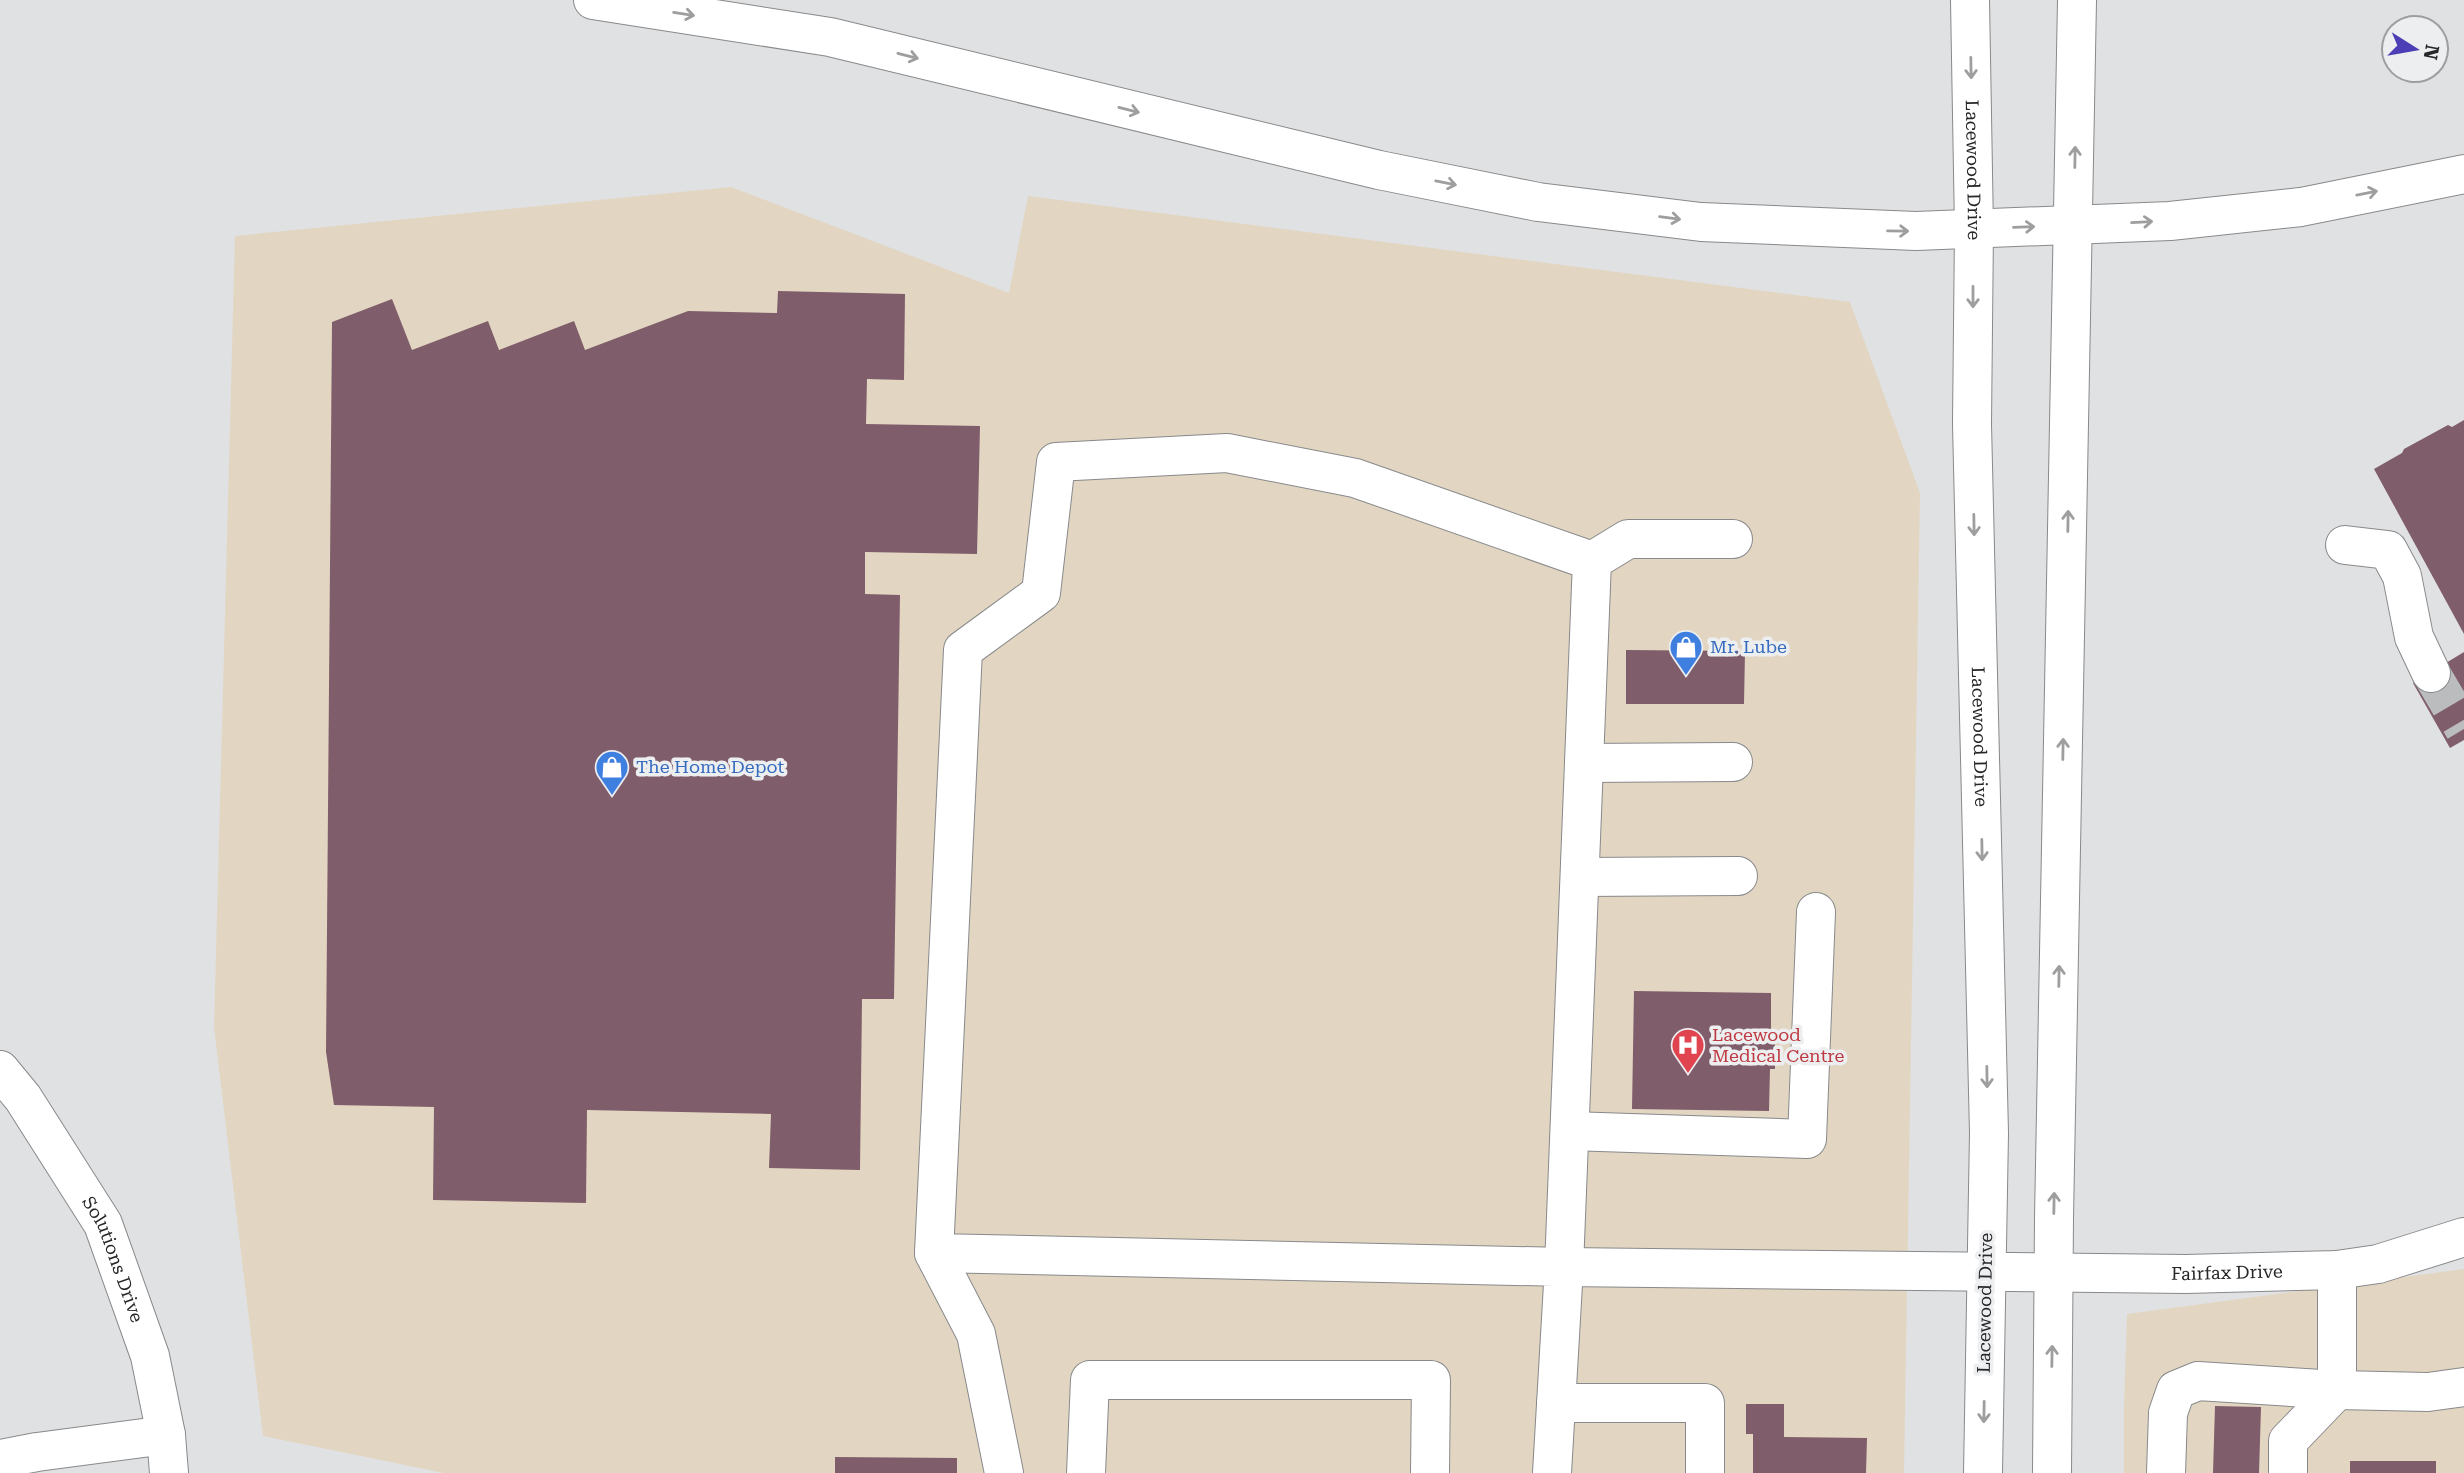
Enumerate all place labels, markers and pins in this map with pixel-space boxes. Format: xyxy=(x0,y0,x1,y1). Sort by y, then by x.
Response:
shop icon: Mr. Lube xyxy=(1667,628,1705,677)
place label: Mr. Lube xyxy=(1710,636,1787,657)
shop icon: The Home Depot xyxy=(593,748,631,797)
place label: The Home Depot xyxy=(636,756,785,777)
place label: Lacewood Medical Centre xyxy=(1712,1024,1845,1066)
hospital icon: Lacewood Medical Centre xyxy=(1669,1026,1707,1075)

